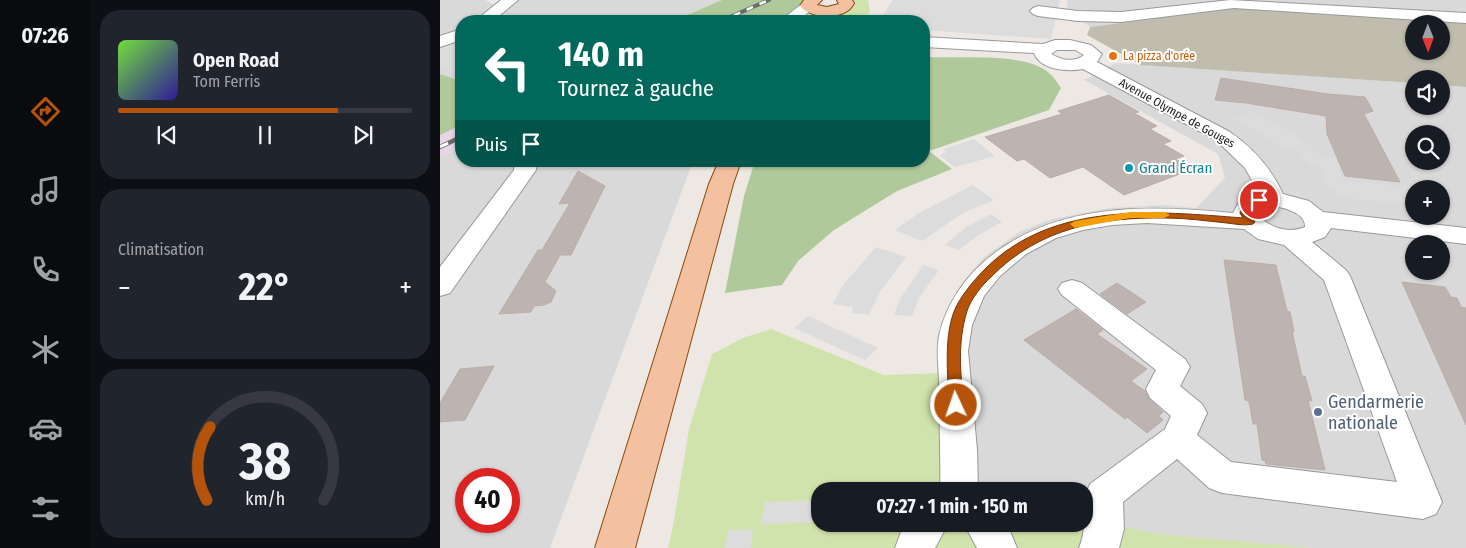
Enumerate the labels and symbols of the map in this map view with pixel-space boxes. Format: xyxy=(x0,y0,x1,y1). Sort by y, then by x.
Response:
north arrow xyxy=(1405,15,1450,60)
place label: La pizza d'orée xyxy=(1123,49,1195,63)
marker: La pizza d'orée xyxy=(1107,50,1119,62)
street label: Avenue Olympe de Gouges xyxy=(1117,75,1237,151)
place label: Grand Écran xyxy=(1139,159,1212,177)
marker: Grand Écran xyxy=(1123,162,1135,174)
pin xyxy=(1238,179,1280,221)
position arrow xyxy=(929,378,981,430)
place label: Gendarmerie nationale xyxy=(1328,391,1424,434)
marker: Gendarmerie nationale xyxy=(1312,406,1324,418)
speed limit sign: 40 xyxy=(455,468,520,533)

